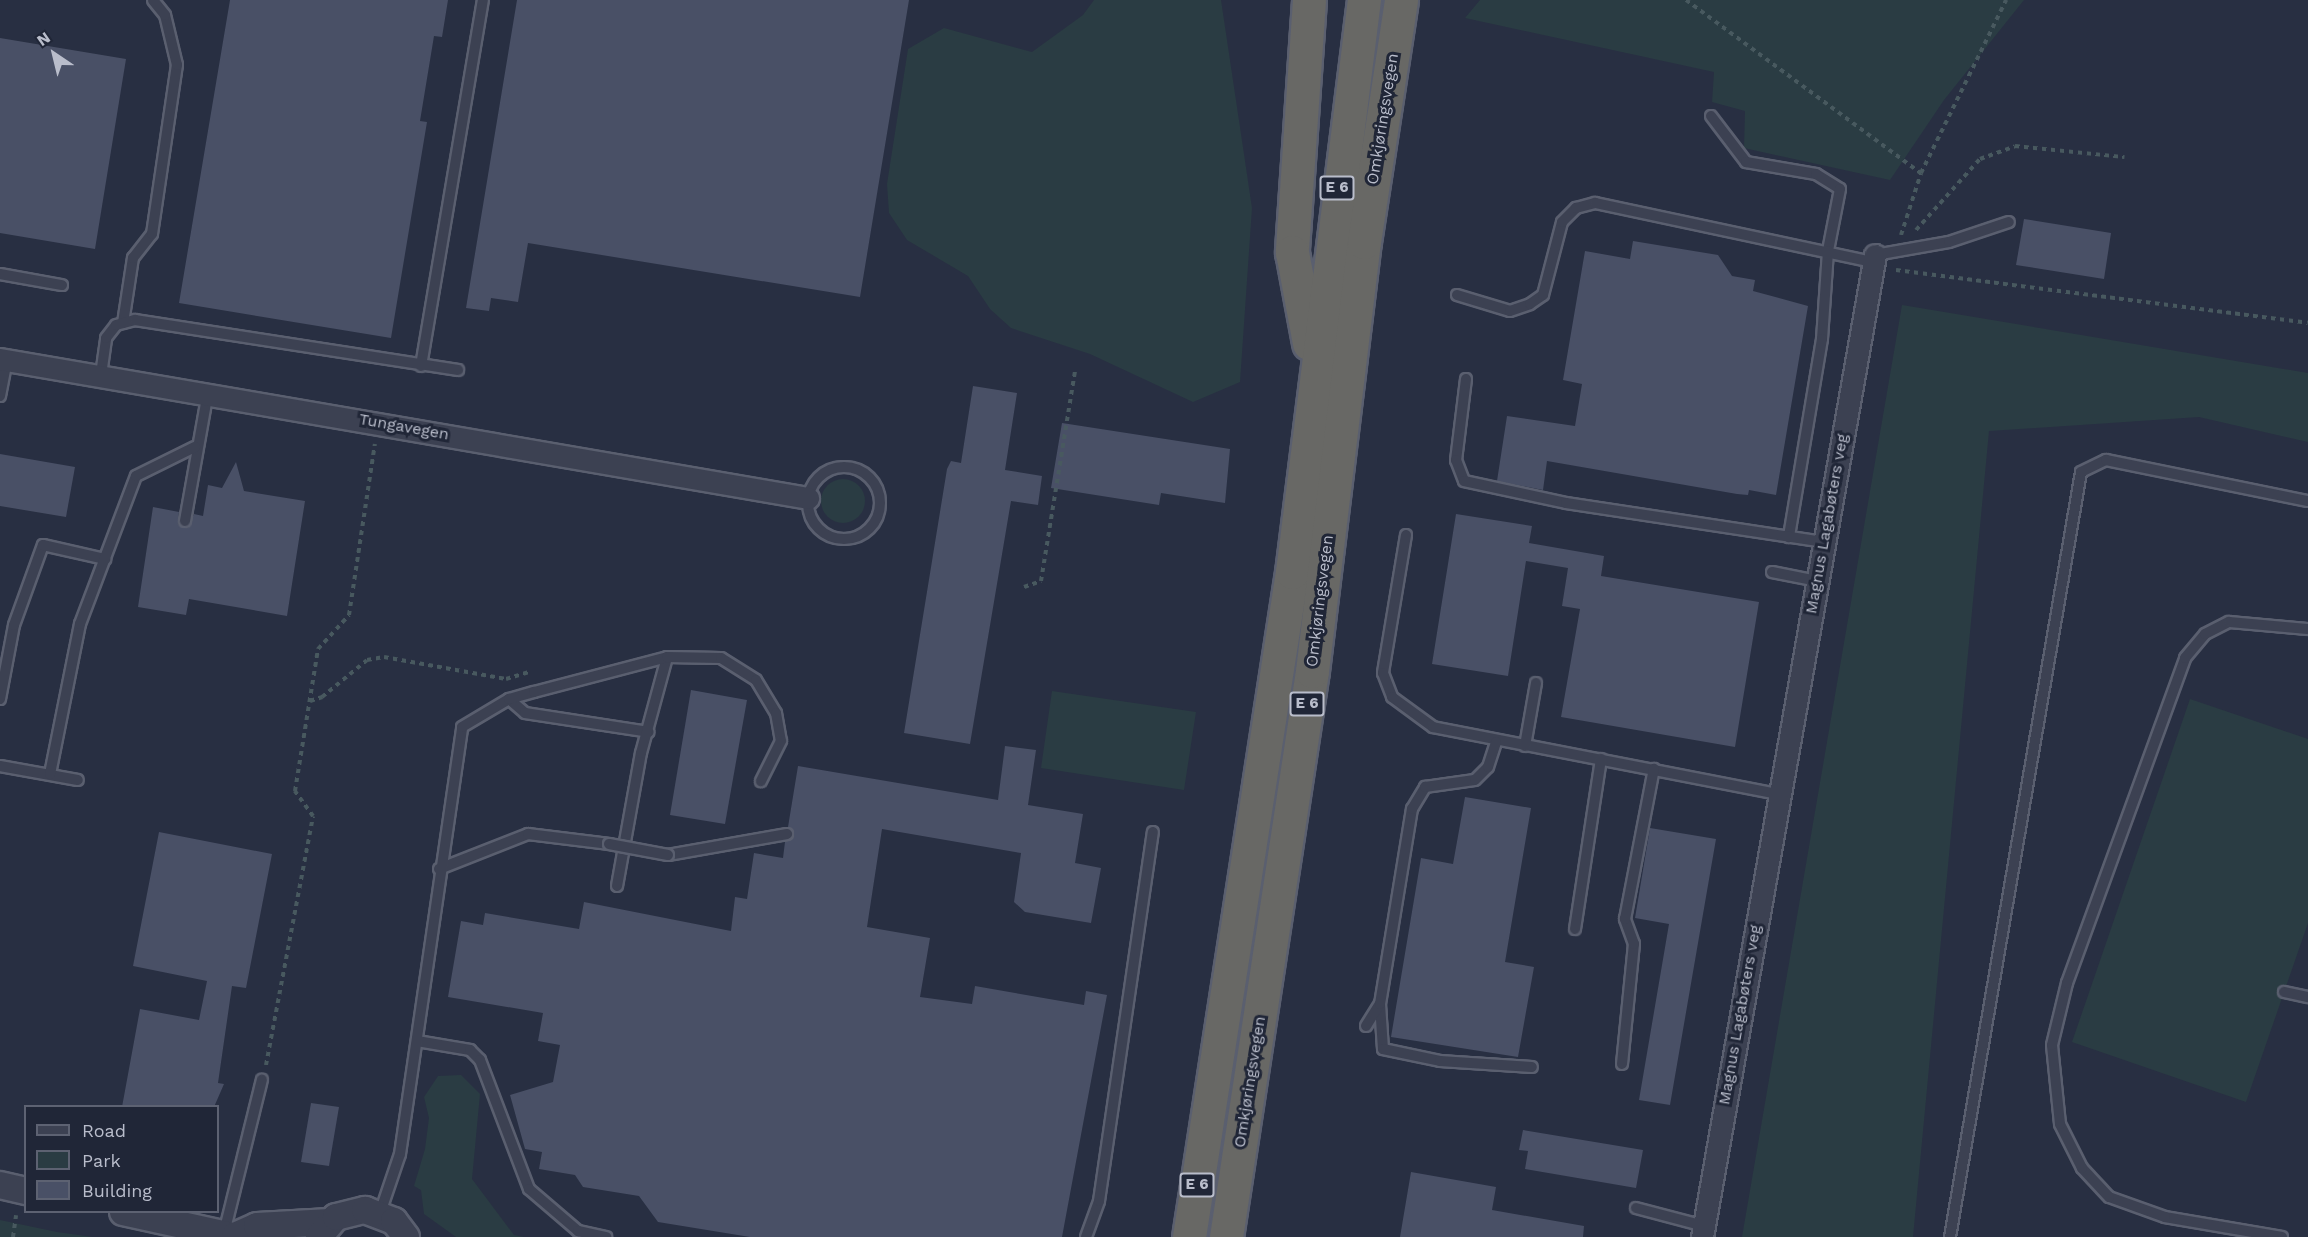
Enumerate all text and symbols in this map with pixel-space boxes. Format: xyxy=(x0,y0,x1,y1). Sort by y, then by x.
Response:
north arrow xyxy=(24,24,84,84)
text: N xyxy=(33,28,54,50)
street label: Omkjøringsvegen xyxy=(1363,52,1403,186)
road number: E 6 xyxy=(1319,176,1355,200)
street label: Tungavegen xyxy=(358,410,450,444)
street label: Magnus Lagabøters veg xyxy=(1802,432,1852,616)
street label: Omkjøringsvegen xyxy=(1302,534,1338,668)
road number: E 6 xyxy=(1289,692,1325,716)
street label: Magnus Lagabøters veg xyxy=(1715,923,1765,1107)
street label: Omkjøringsvegen xyxy=(1230,1015,1270,1149)
legend xyxy=(24,1105,219,1213)
text: Road xyxy=(82,1120,126,1141)
text: Park xyxy=(82,1150,121,1171)
road number: E 6 xyxy=(1179,1173,1215,1197)
text: Building xyxy=(82,1180,152,1201)

